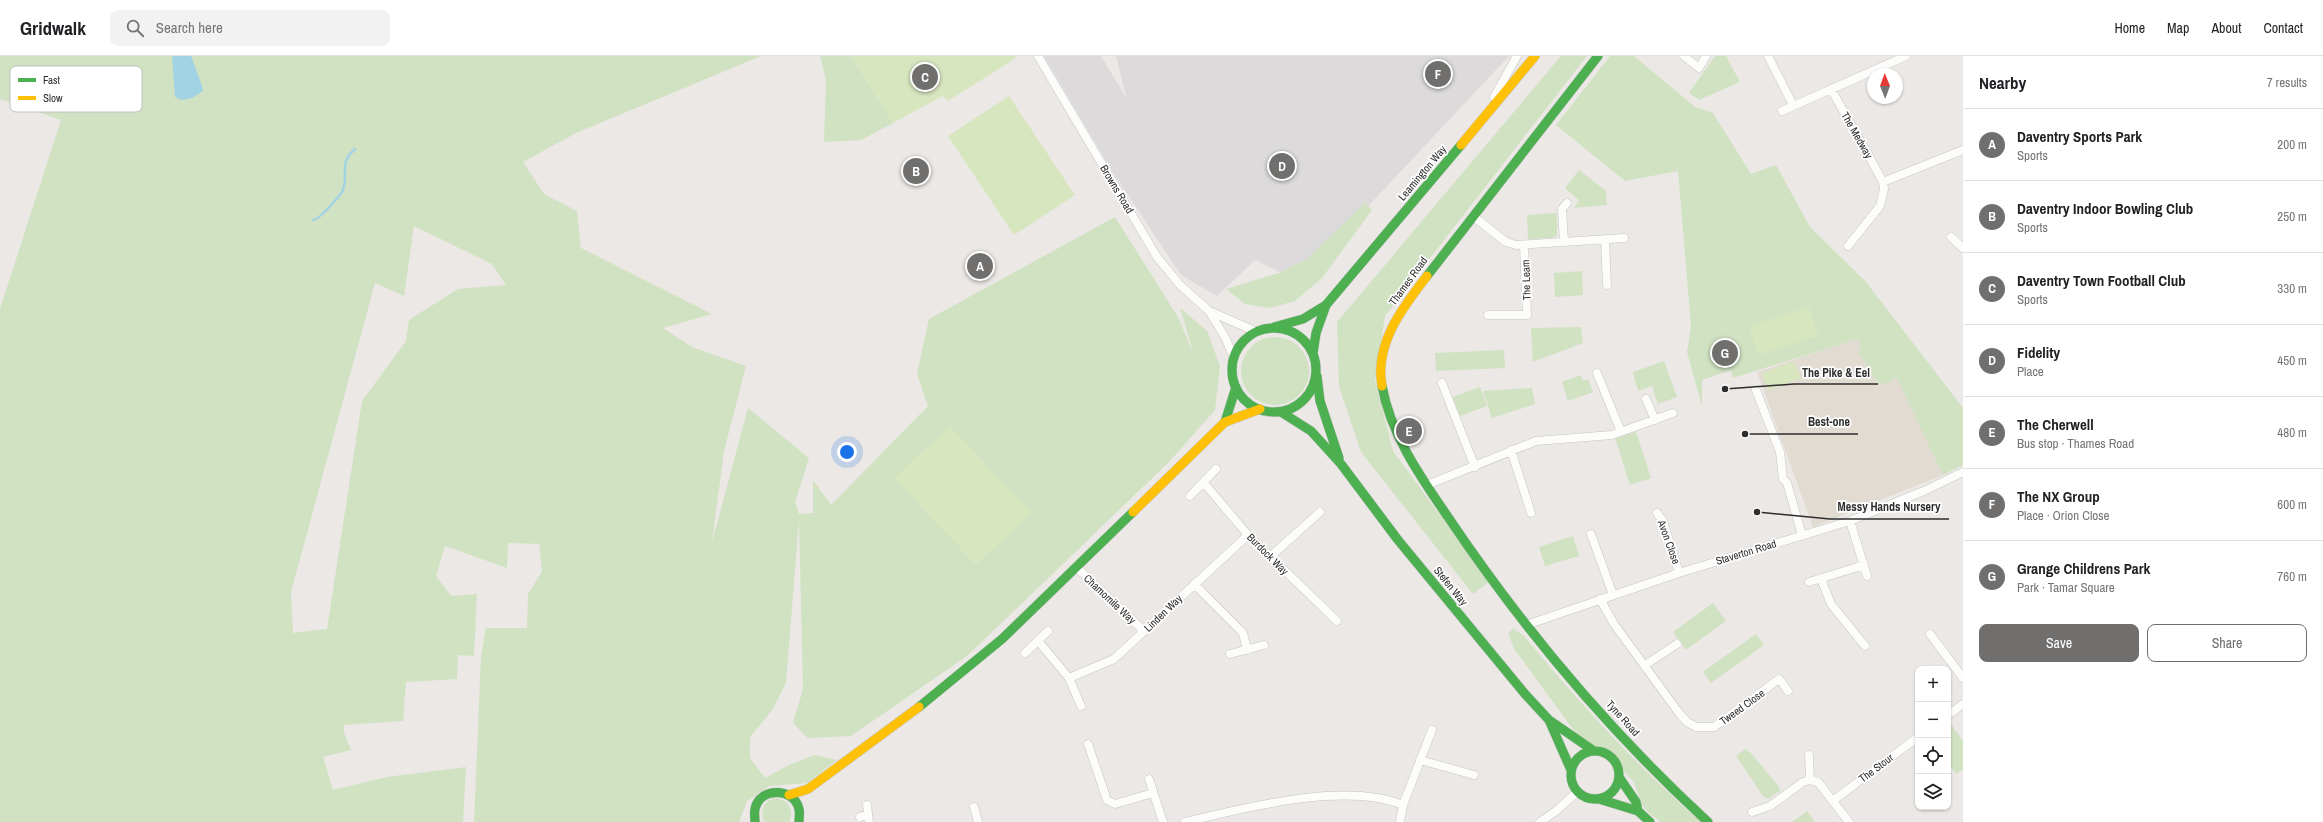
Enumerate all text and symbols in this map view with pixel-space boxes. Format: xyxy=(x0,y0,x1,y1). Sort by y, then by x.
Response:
search box xyxy=(110,10,390,46)
text: Gridwalk xyxy=(20,15,86,41)
icon: search xyxy=(124,17,146,39)
text: Search here xyxy=(156,17,223,38)
text: Home xyxy=(2114,19,2145,37)
text: Map xyxy=(2167,19,2189,37)
text: About xyxy=(2211,19,2241,37)
text: Contact xyxy=(2263,19,2303,37)
pin: F xyxy=(1425,59,1451,89)
pin: C xyxy=(912,62,938,92)
legend xyxy=(10,66,142,112)
north arrow xyxy=(1867,68,1903,104)
text: Nearby xyxy=(1979,71,2026,94)
text: Fast xyxy=(43,73,61,87)
text: 7 results xyxy=(2267,74,2307,91)
text: Slow xyxy=(43,91,63,105)
street label: The Medway xyxy=(1838,109,1876,161)
text: Daventry Sports Park xyxy=(2017,126,2142,147)
text: A xyxy=(1988,136,1996,153)
text: 200 m xyxy=(2277,136,2307,153)
street label: Leamington Way xyxy=(1395,142,1449,203)
text: Sports xyxy=(2017,147,2048,164)
pin: D xyxy=(1269,151,1295,181)
pin: B xyxy=(903,156,929,186)
street label: Browns Road xyxy=(1097,162,1137,216)
text: Daventry Indoor Bowling Club xyxy=(2017,198,2193,219)
text: B xyxy=(1988,208,1996,225)
text: 250 m xyxy=(2277,208,2307,225)
text: Sports xyxy=(2017,219,2048,236)
pin: A xyxy=(967,251,993,281)
street label: Thames Road xyxy=(1386,254,1430,308)
street label: The Leam xyxy=(1518,259,1534,301)
text: Daventry Town Football Club xyxy=(2017,270,2186,291)
text: C xyxy=(1988,280,1996,297)
text: 330 m xyxy=(2277,280,2307,297)
text: Sports xyxy=(2017,291,2048,308)
pin: G xyxy=(1712,338,1738,368)
text: Fidelity xyxy=(2017,342,2060,363)
text: D xyxy=(1988,352,1996,369)
text: 450 m xyxy=(2277,352,2307,369)
callout: The Pike & Eel xyxy=(1794,360,1878,384)
text: Place xyxy=(2017,363,2044,380)
text: The Pike & Eel xyxy=(1802,365,1870,381)
callout: Best-one xyxy=(1800,410,1858,434)
text: Best-one xyxy=(1808,414,1851,430)
text: The Cherwell xyxy=(2017,414,2094,435)
pin: E xyxy=(1396,416,1422,446)
text: E xyxy=(1988,424,1996,441)
text: 480 m xyxy=(2277,424,2307,441)
text: Bus stop · Thames Road xyxy=(2017,435,2134,452)
your location xyxy=(837,442,857,462)
text: The NX Group xyxy=(2017,486,2100,507)
callout: Messy Hands Nursery xyxy=(1830,495,1949,519)
text: F xyxy=(1989,496,1995,513)
text: 600 m xyxy=(2277,496,2307,513)
text: Messy Hands Nursery xyxy=(1838,499,1941,515)
text: Place · Orion Close xyxy=(2017,507,2109,524)
street label: Avon Close xyxy=(1654,517,1683,566)
street label: Burdock Way xyxy=(1244,530,1292,578)
street label: Staverton Road xyxy=(1714,536,1778,568)
text: Grange Childrens Park xyxy=(2017,558,2150,579)
street label: Stefen Way xyxy=(1431,564,1471,609)
text: G xyxy=(1988,568,1996,585)
text: 760 m xyxy=(2277,568,2307,585)
street label: Chamomile Way xyxy=(1081,571,1139,627)
text: Park · Tamar Square xyxy=(2017,579,2115,596)
street label: Linden Way xyxy=(1141,591,1185,635)
button: Save xyxy=(1979,624,2139,662)
button: Share xyxy=(2147,624,2307,662)
map controls xyxy=(1915,666,1951,810)
button: + xyxy=(1915,666,1951,702)
street label: Tweed Close xyxy=(1717,686,1767,728)
street label: Tyne Road xyxy=(1603,697,1643,739)
button: − xyxy=(1915,702,1951,738)
button: locate xyxy=(1915,738,1951,774)
street label: The Stour xyxy=(1856,750,1896,786)
button: layers xyxy=(1915,774,1951,810)

